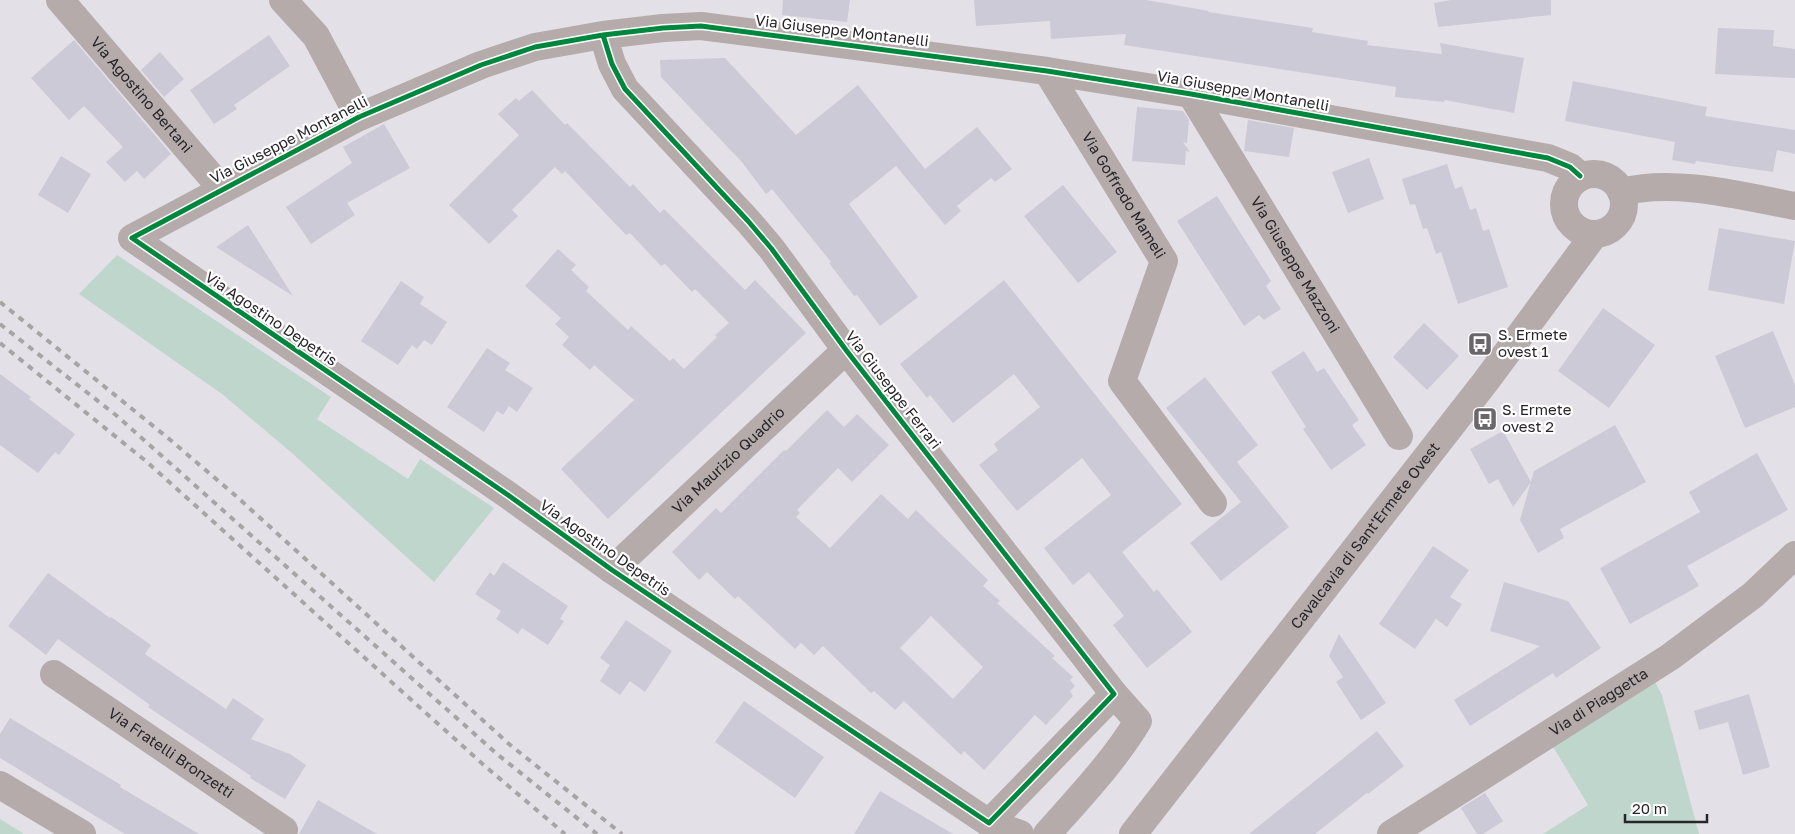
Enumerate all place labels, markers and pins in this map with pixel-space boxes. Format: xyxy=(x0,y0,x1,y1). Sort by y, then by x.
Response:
place label: S. Ermete ovest 1 xyxy=(1498,325,1568,360)
bus stop icon: S. Ermete ovest 1 xyxy=(1467,331,1493,357)
place label: S. Ermete ovest 2 xyxy=(1502,400,1572,435)
bus stop icon: S. Ermete ovest 2 xyxy=(1472,406,1498,432)

